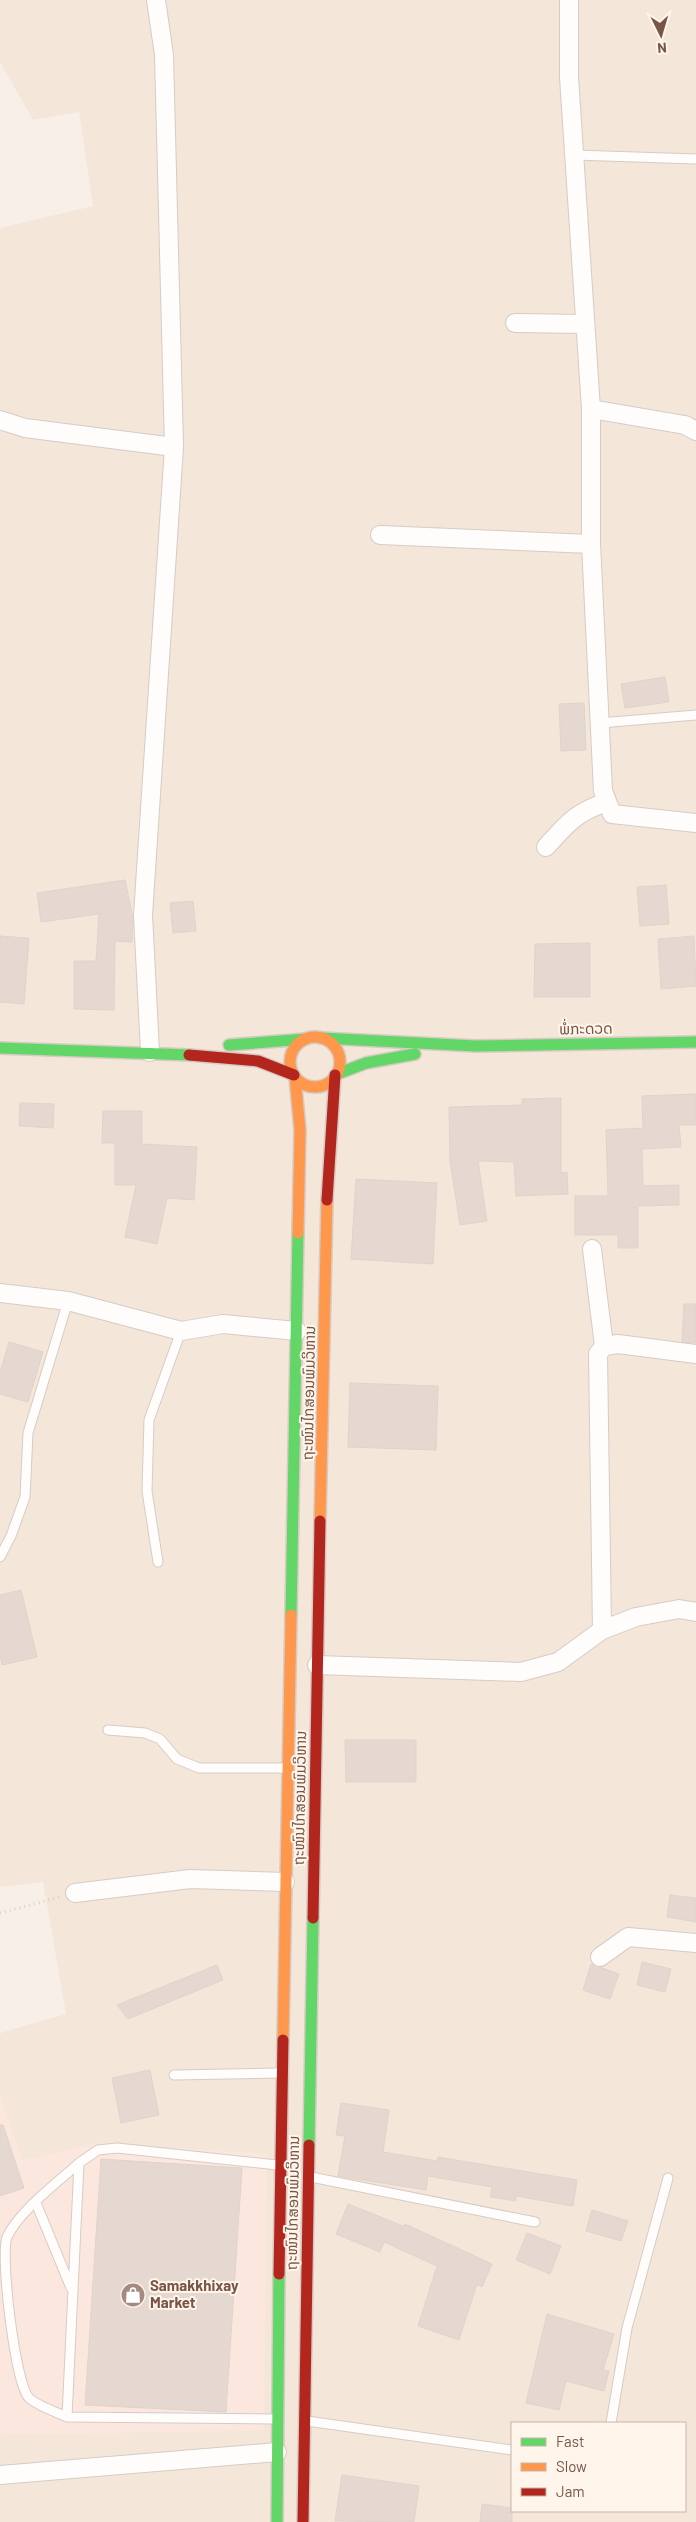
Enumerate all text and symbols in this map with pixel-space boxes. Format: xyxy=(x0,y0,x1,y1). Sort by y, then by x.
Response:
north arrow xyxy=(636,10,686,60)
text: N xyxy=(657,40,668,57)
street label: ພໍ່ກະດວດ xyxy=(559,1018,613,1037)
street label: ຖະໜົນໄກສອນພົມວິຫານ xyxy=(298,1326,318,1460)
street label: ຖະໜົນໄກສອນພົມວິຫານ xyxy=(289,1731,309,1865)
street label: ຖະໜົນໄກສອນພົມວິຫານ xyxy=(282,2136,302,2270)
place label: Samakkhixay Market xyxy=(150,2276,239,2311)
shop icon: Samakkhixay Market xyxy=(120,2282,146,2308)
legend xyxy=(511,2422,686,2512)
text: Fast xyxy=(556,2432,584,2450)
text: Slow xyxy=(556,2457,587,2475)
text: Jam xyxy=(556,2482,585,2500)

